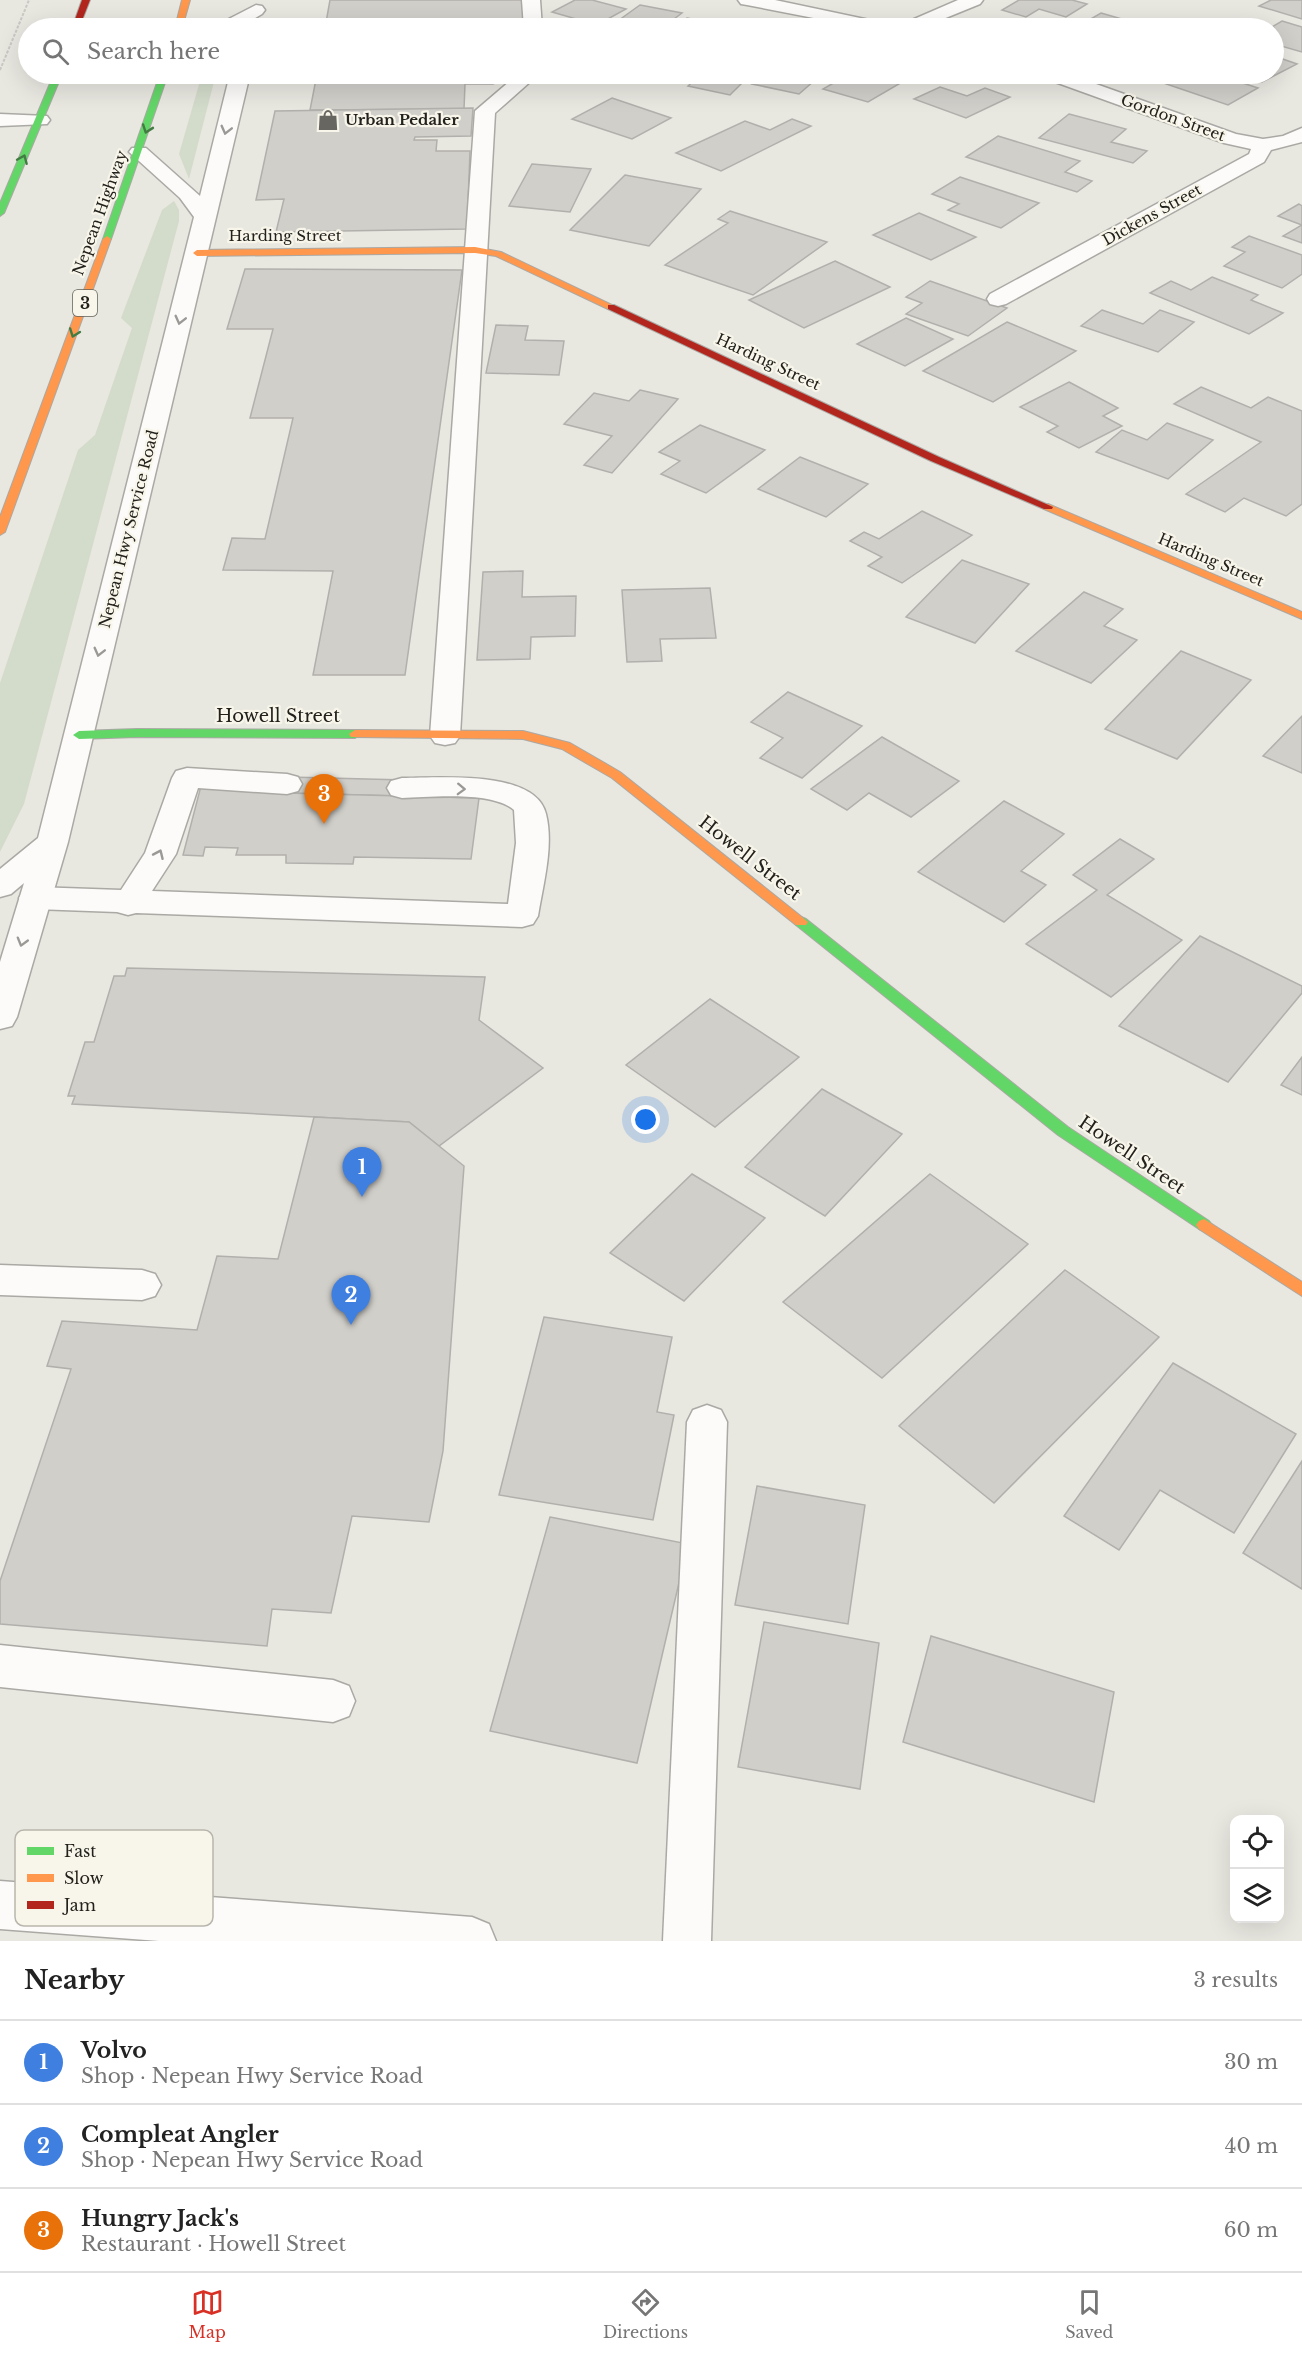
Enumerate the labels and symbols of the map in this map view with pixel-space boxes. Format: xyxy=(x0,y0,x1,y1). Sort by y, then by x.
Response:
street label: Gordon Street xyxy=(1118,90,1228,145)
shop icon: Urban Pedaler xyxy=(316,108,340,132)
place label: Urban Pedaler xyxy=(345,110,459,129)
one-way arrow xyxy=(142,123,155,134)
one-way arrow xyxy=(221,125,234,135)
street label: Nepean Highway xyxy=(68,147,131,278)
one-way arrow xyxy=(16,154,28,165)
street label: Dickens Street xyxy=(1099,179,1205,250)
street label: Harding Street xyxy=(228,226,342,245)
road number: 3 xyxy=(73,290,97,316)
one-way arrow xyxy=(175,315,188,325)
one-way arrow xyxy=(68,327,81,337)
street label: Harding Street xyxy=(713,329,824,394)
street label: Nepean Hwy Service Road xyxy=(95,428,162,630)
street label: Harding Street xyxy=(1155,529,1267,590)
one-way arrow xyxy=(94,647,107,657)
street label: Howell Street xyxy=(216,705,340,727)
pin: 3 xyxy=(304,774,344,824)
one-way arrow xyxy=(456,783,465,795)
street label: Howell Street xyxy=(694,811,806,905)
one-way arrow xyxy=(152,850,164,861)
one-way arrow xyxy=(17,936,29,947)
your location xyxy=(631,1105,660,1134)
street label: Howell Street xyxy=(1074,1111,1190,1199)
pin: 1 xyxy=(342,1148,382,1197)
pin: 2 xyxy=(332,1276,370,1325)
legend xyxy=(15,1830,213,1926)
text: Fast xyxy=(64,1841,96,1861)
text: Slow xyxy=(64,1868,104,1888)
text: Jam xyxy=(62,1895,96,1915)

